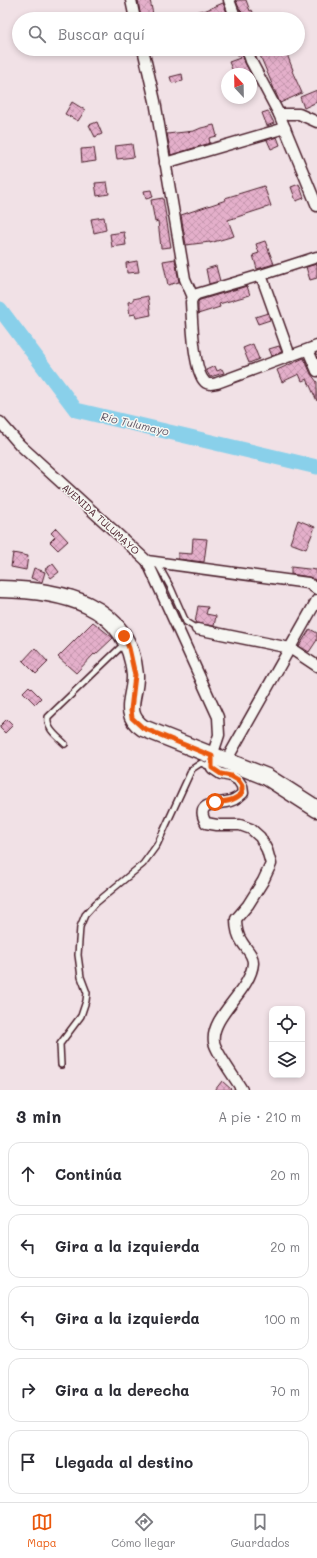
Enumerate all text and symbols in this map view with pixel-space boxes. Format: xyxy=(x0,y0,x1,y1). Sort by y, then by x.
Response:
search box xyxy=(12,12,305,56)
icon: search xyxy=(26,23,48,45)
text: Buscar aquí xyxy=(58,24,145,44)
north arrow xyxy=(221,68,257,104)
water label: Río Tulumayo xyxy=(100,408,171,439)
street label: AVENIDA TULUMAYO xyxy=(59,480,143,558)
route end xyxy=(115,627,133,645)
route start xyxy=(206,793,224,811)
map controls xyxy=(269,1006,305,1078)
button: locate xyxy=(269,1006,305,1042)
button: layers xyxy=(269,1042,305,1078)
text: 3 min xyxy=(16,1105,61,1127)
text: A pie · 210 m xyxy=(218,1108,301,1125)
icon: ahead xyxy=(17,1163,39,1185)
text: Continúa xyxy=(55,1164,122,1184)
text: 20 m xyxy=(270,1166,300,1183)
icon: left xyxy=(17,1235,39,1257)
text: Gira a la izquierda xyxy=(55,1236,200,1256)
text: 20 m xyxy=(270,1238,300,1255)
icon: left xyxy=(17,1307,39,1329)
text: Gira a la izquierda xyxy=(55,1308,200,1328)
text: 100 m xyxy=(264,1310,300,1327)
icon: right xyxy=(17,1379,39,1401)
text: Gira a la derecha xyxy=(55,1380,189,1400)
text: 70 m xyxy=(270,1382,300,1399)
icon: arrive xyxy=(17,1451,39,1473)
text: Llegada al destino xyxy=(55,1452,193,1472)
tab: Mapa xyxy=(27,1511,57,1550)
tab: Cómo llegar xyxy=(111,1511,176,1550)
tab: Guardados xyxy=(230,1511,290,1550)

